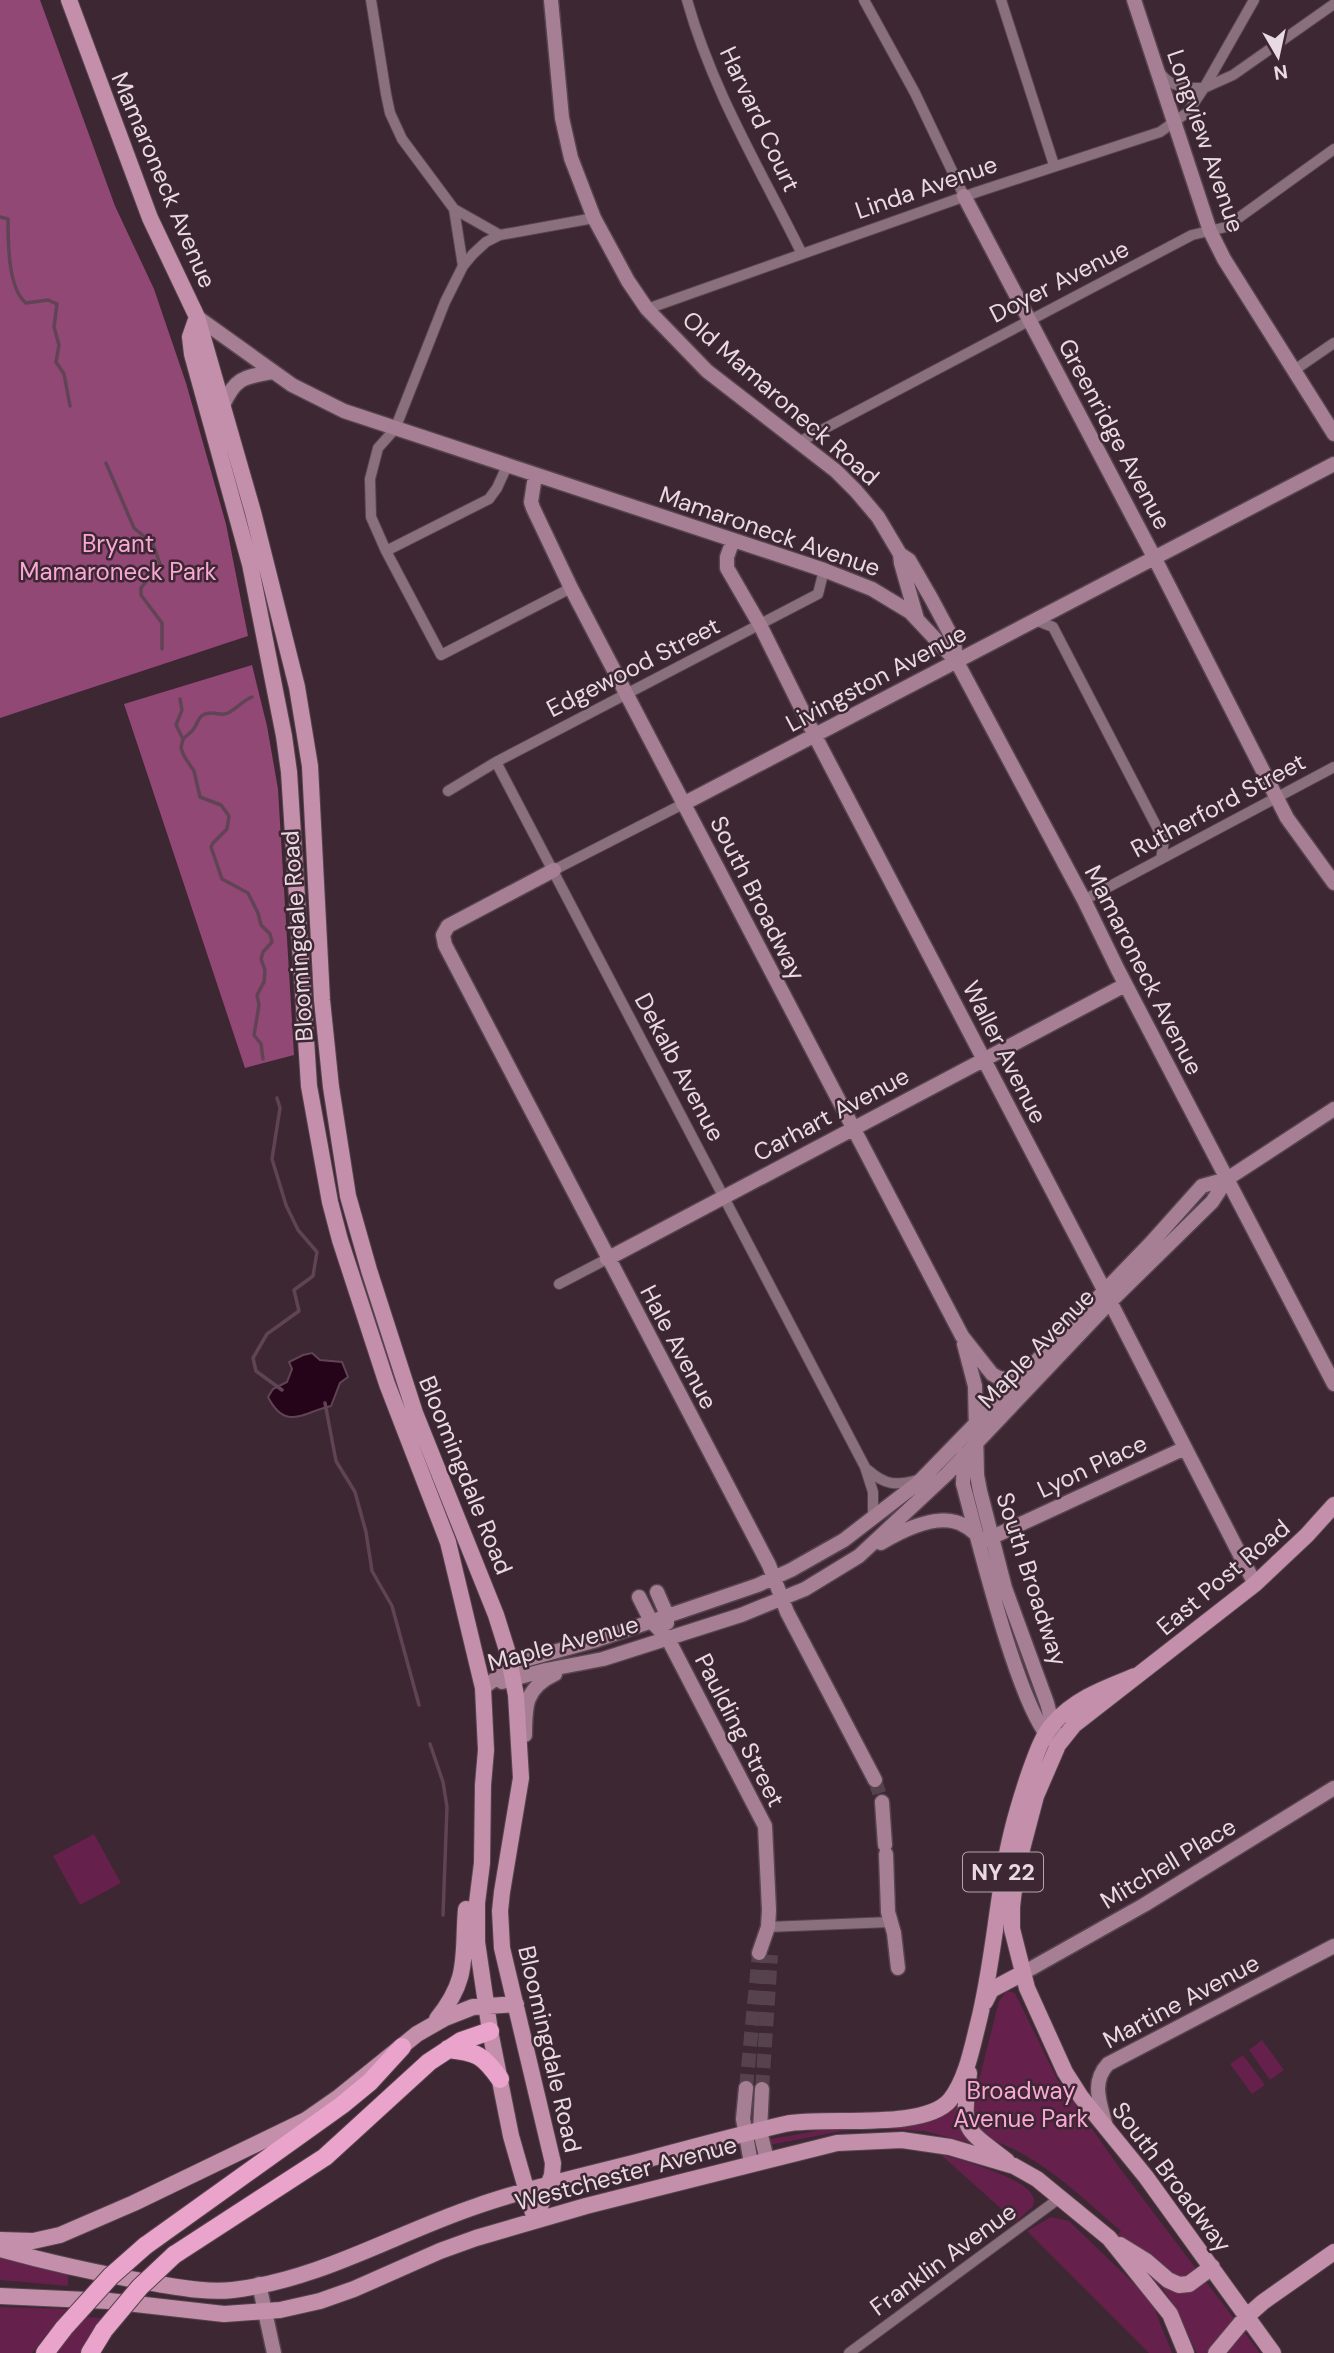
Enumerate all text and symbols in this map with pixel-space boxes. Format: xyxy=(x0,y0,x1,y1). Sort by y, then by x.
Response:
north arrow xyxy=(1243,21,1313,91)
street label: Harvard Court xyxy=(713,41,807,197)
street label: Longview Avenue xyxy=(1160,45,1252,237)
text: N xyxy=(1272,59,1289,86)
street label: Mamaroneck Avenue xyxy=(105,67,223,293)
street label: Linda Avenue xyxy=(851,148,1001,226)
street label: Doyer Avenue xyxy=(984,233,1134,329)
street label: Old Mamaroneck Road xyxy=(676,304,886,492)
street label: Greenridge Avenue xyxy=(1052,333,1178,535)
street label: Mamaroneck Avenue xyxy=(656,479,884,583)
park label: Bryant Mamaroneck Park xyxy=(19,528,217,587)
street label: Edgewood Street xyxy=(541,610,725,724)
street label: Livingston Avenue xyxy=(780,617,972,739)
street label: Rutherford Street xyxy=(1125,746,1311,864)
street label: South Broadway xyxy=(703,810,813,986)
street label: Bloomingdale Road xyxy=(274,829,320,1043)
street label: Mamaroneck Avenue xyxy=(1078,860,1210,1080)
street label: Waller Avenue xyxy=(956,975,1054,1129)
street label: Dekalb Avenue xyxy=(628,988,732,1146)
street label: Carhart Avenue xyxy=(748,1060,914,1168)
street label: Hale Avenue xyxy=(633,1280,725,1414)
street label: Maple Avenue xyxy=(971,1281,1101,1415)
street label: Bloomingdale Road xyxy=(412,1371,520,1579)
street label: Lyon Place xyxy=(1032,1427,1152,1505)
street label: South Broadway xyxy=(989,1488,1075,1670)
street label: East Post Road xyxy=(1150,1512,1296,1642)
street label: Maple Avenue xyxy=(484,1608,642,1678)
street label: Paulding Street xyxy=(688,1648,792,1812)
street label: Mitchell Place xyxy=(1094,1810,1242,1916)
road number: NY 22 xyxy=(963,1853,1043,1892)
street label: Bloomingdale Road xyxy=(511,1942,589,2156)
street label: Martine Avenue xyxy=(1098,1947,1264,2055)
park label: Broadway Avenue Park xyxy=(953,2075,1089,2134)
street label: South Broadway xyxy=(1105,2096,1239,2258)
street label: Westchester Avenue xyxy=(512,2128,740,2218)
street label: Franklin Avenue xyxy=(864,2195,1022,2323)

